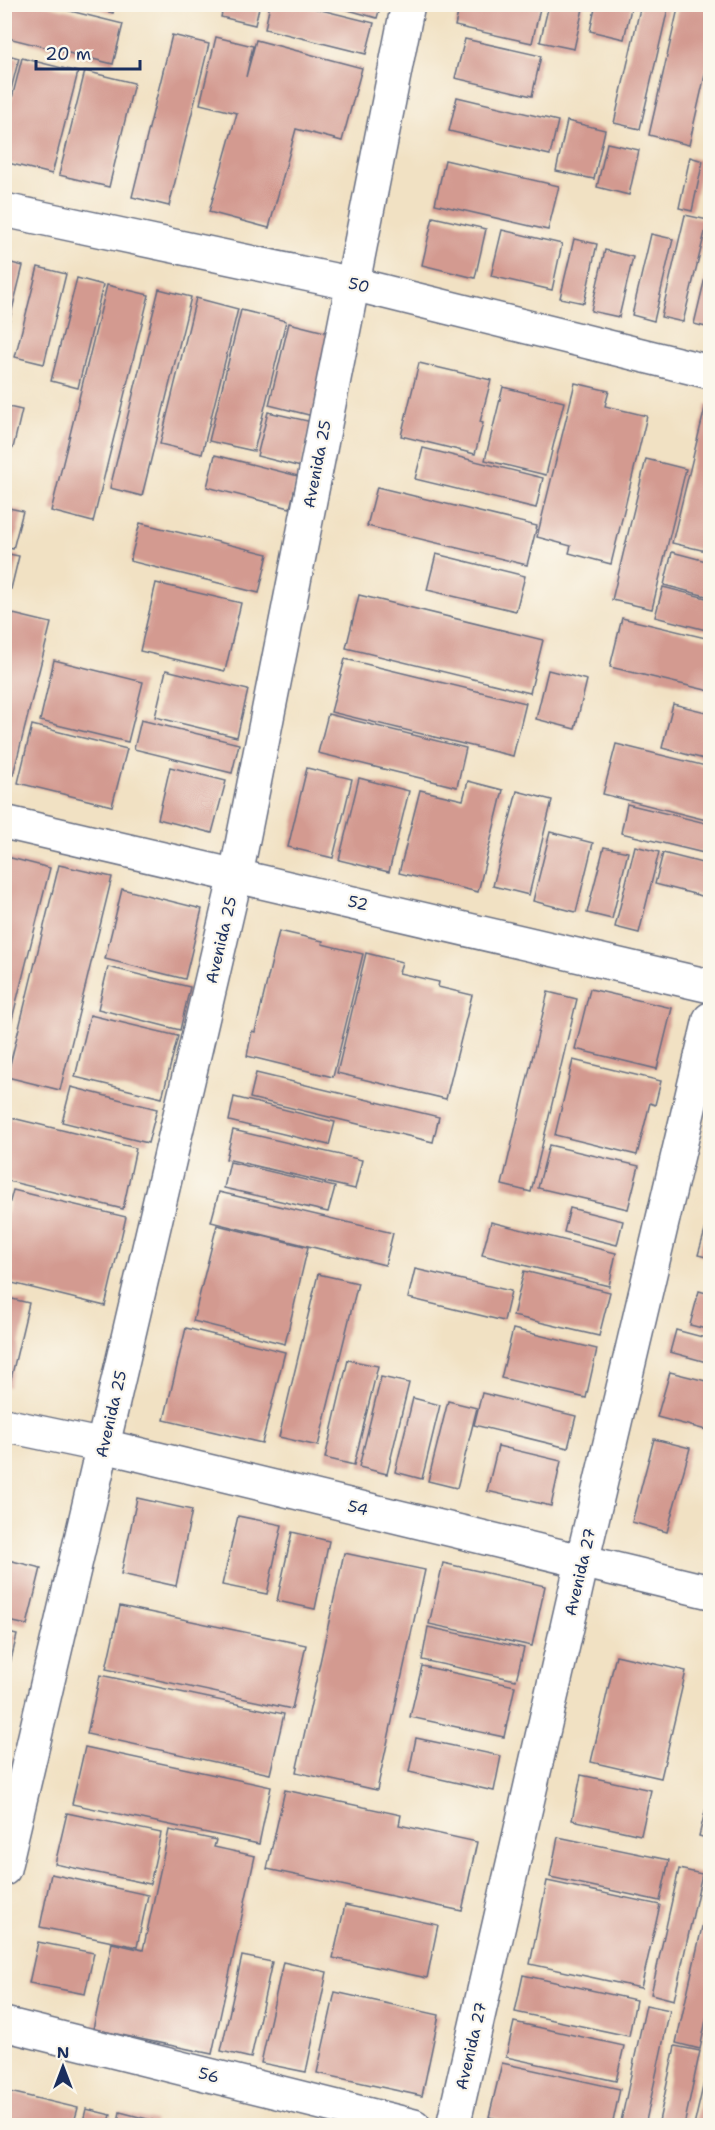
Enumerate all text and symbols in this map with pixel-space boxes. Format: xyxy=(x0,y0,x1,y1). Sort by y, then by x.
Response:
scale bar xyxy=(36,33,140,71)
text: 20 m xyxy=(45,42,91,66)
street label: 50 xyxy=(346,272,372,298)
street label: Avenida 25 xyxy=(298,418,336,510)
street label: 52 xyxy=(346,890,370,916)
street label: Avenida 25 xyxy=(201,894,241,986)
street label: Avenida 25 xyxy=(91,1368,131,1460)
street label: 54 xyxy=(345,1495,371,1521)
street label: Avenida 27 xyxy=(560,1526,600,1618)
street label: Avenida 27 xyxy=(451,2000,491,2092)
north arrow xyxy=(33,2037,93,2097)
text: N xyxy=(57,2042,69,2063)
street label: 56 xyxy=(196,2062,222,2088)

